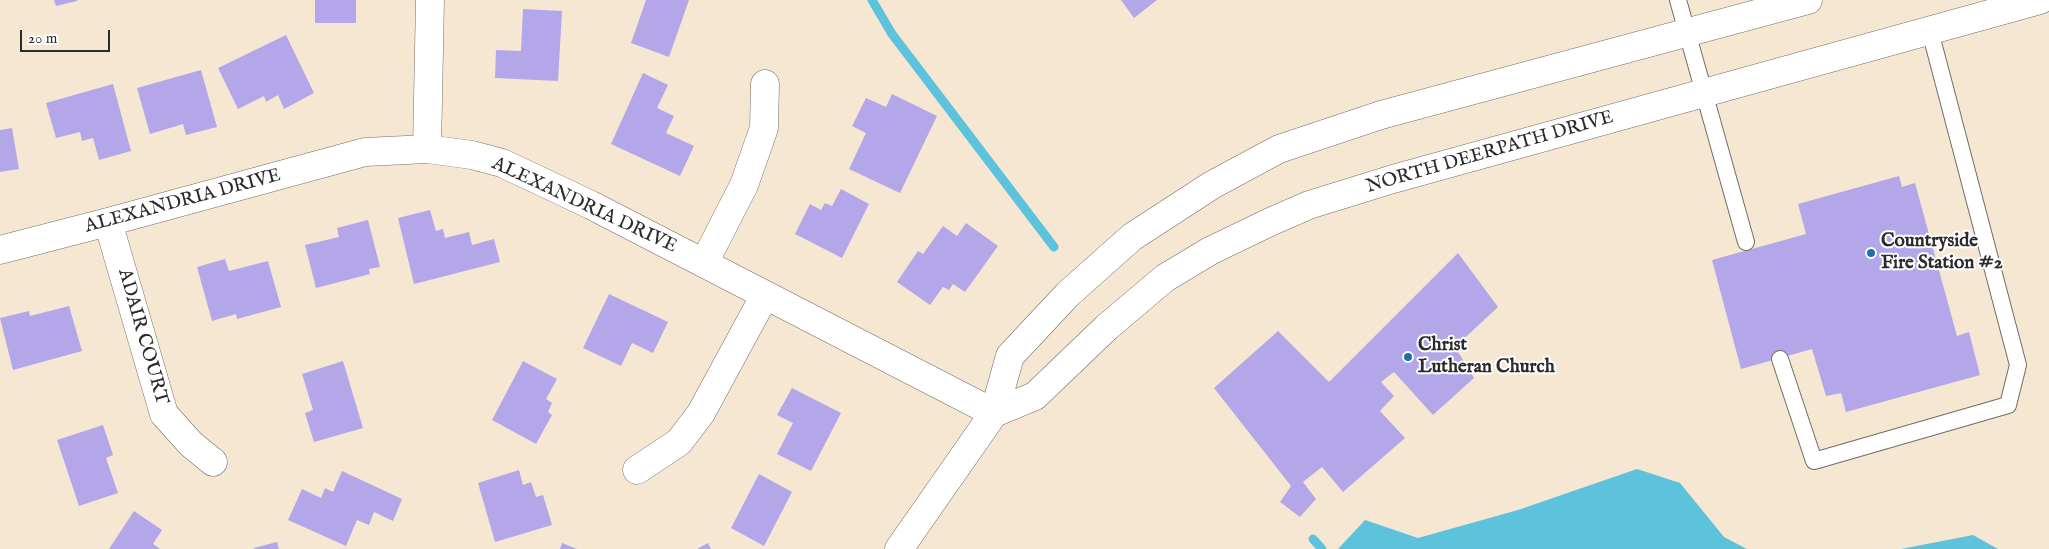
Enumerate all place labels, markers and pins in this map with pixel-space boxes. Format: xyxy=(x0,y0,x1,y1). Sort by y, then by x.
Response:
place label: Countryside Fire Station #2 xyxy=(1881,231,2003,275)
marker: Countryside Fire Station #2 xyxy=(1865,247,1877,259)
place label: Christ Lutheran Church xyxy=(1418,335,1555,379)
marker: Christ Lutheran Church xyxy=(1402,351,1414,363)

